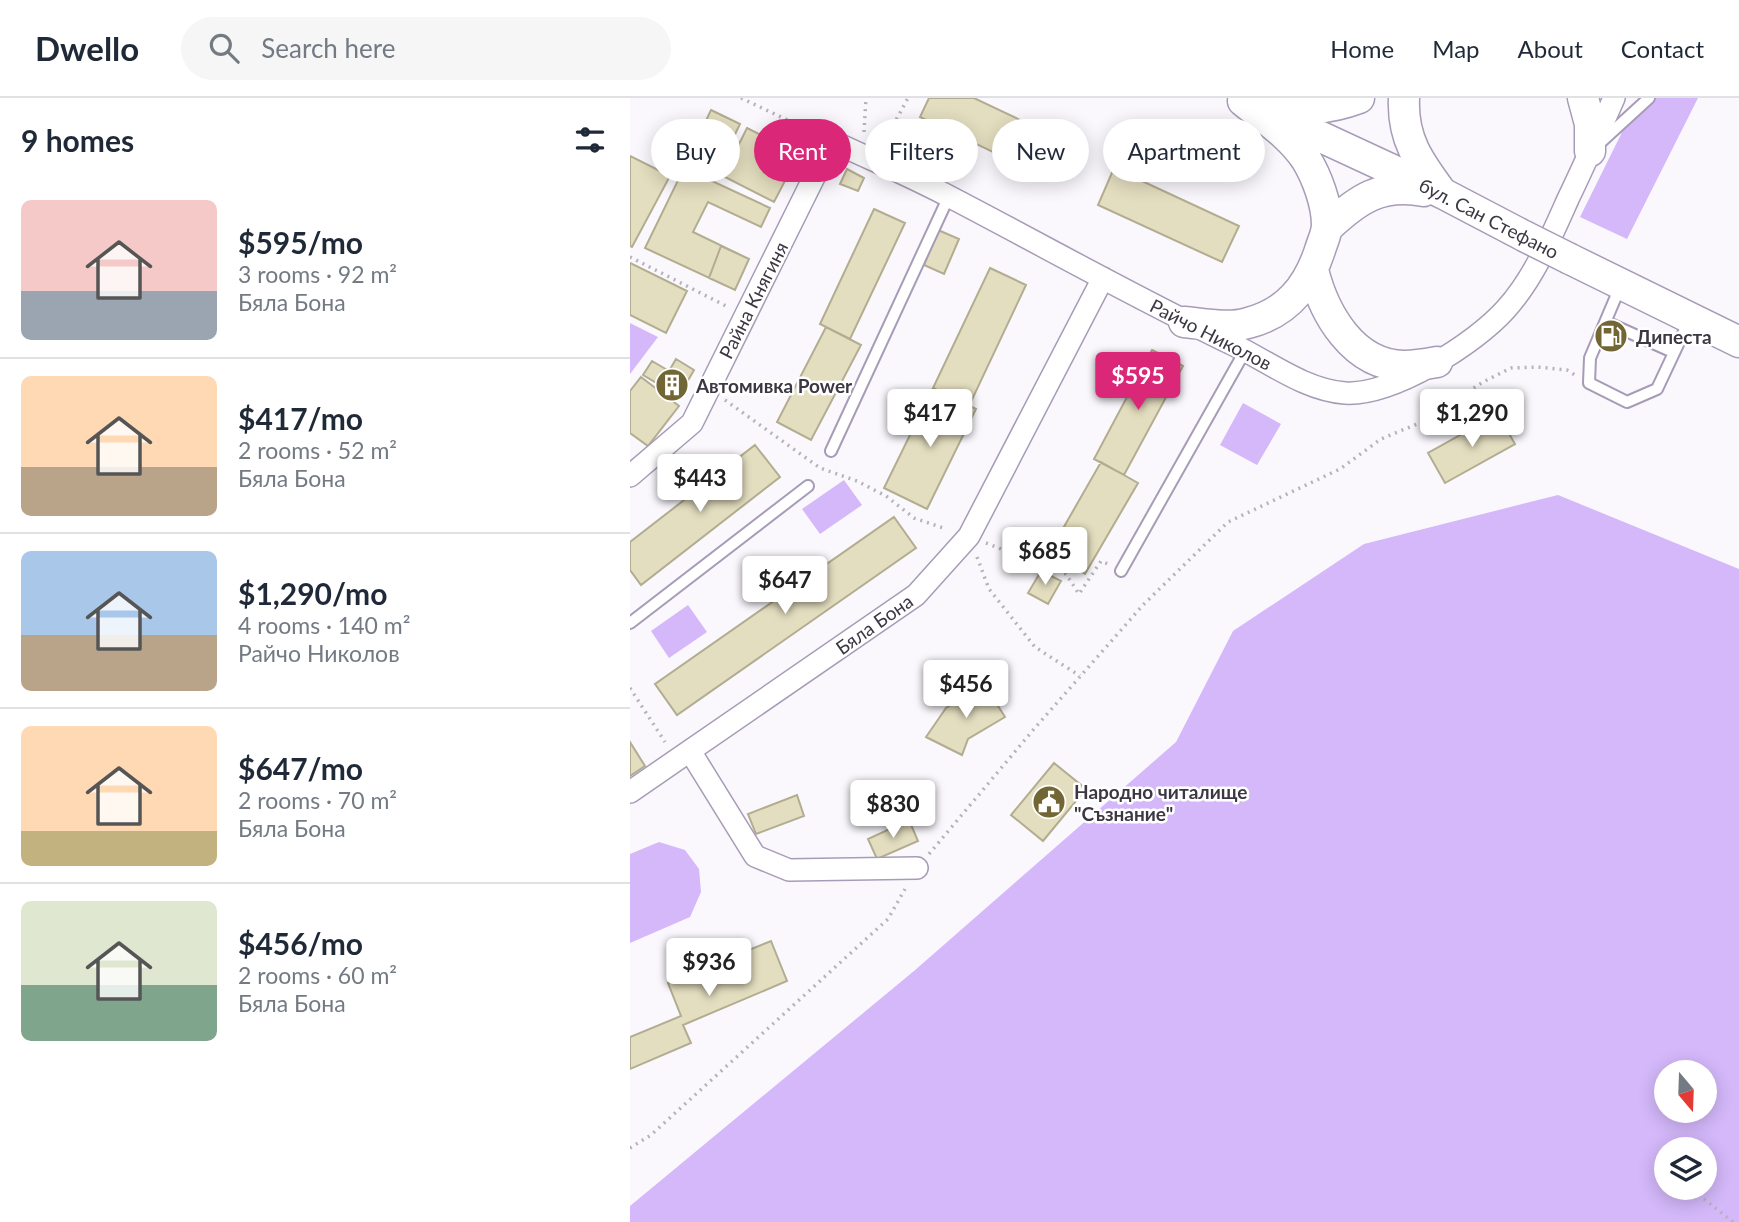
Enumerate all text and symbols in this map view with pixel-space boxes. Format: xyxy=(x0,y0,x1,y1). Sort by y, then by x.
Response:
search box xyxy=(181,17,671,80)
text: Dwello xyxy=(35,28,139,68)
icon: search xyxy=(205,29,243,67)
text: Search here xyxy=(261,32,395,64)
text: Home xyxy=(1330,34,1394,63)
text: Map xyxy=(1432,34,1480,63)
text: About xyxy=(1518,34,1583,63)
text: Contact xyxy=(1621,34,1704,63)
chip: Buy xyxy=(651,119,740,182)
chip: Rent xyxy=(754,119,851,182)
chip: Filters xyxy=(865,119,978,182)
chip: New xyxy=(992,119,1089,182)
chip: Apartment xyxy=(1103,119,1265,182)
icon: filters xyxy=(571,121,609,159)
text: 9 homes xyxy=(21,122,134,158)
street label: бул. Сан Стефано xyxy=(1415,173,1563,263)
text: $595/mo xyxy=(238,224,363,260)
icon: home xyxy=(77,228,161,312)
street label: Райна Княгиня xyxy=(714,238,792,362)
text: 3 rooms · 92 m² xyxy=(238,260,397,288)
text: Бяла Бона xyxy=(238,288,346,316)
street label: Райчо Николов xyxy=(1146,293,1276,375)
fuel station icon: Дипеста xyxy=(1592,317,1630,355)
place label: Дипеста xyxy=(1636,325,1712,348)
pin: $595 xyxy=(1097,352,1179,412)
text: $595 xyxy=(1111,361,1165,389)
building icon: Автомивка Power xyxy=(653,366,691,404)
place label: Автомивка Power xyxy=(695,374,853,397)
pin: $417 xyxy=(889,390,971,449)
pin: $1,290 xyxy=(1415,390,1529,449)
text: $417 xyxy=(903,398,957,426)
text: $1,290 xyxy=(1436,398,1508,426)
text: $417/mo xyxy=(238,400,363,436)
icon: home xyxy=(77,404,161,488)
text: 2 rooms · 52 m² xyxy=(238,436,397,464)
pin: $443 xyxy=(659,454,741,514)
text: $443 xyxy=(673,463,727,491)
text: Бяла Бона xyxy=(238,464,346,492)
pin: $685 xyxy=(1004,528,1086,587)
text: $685 xyxy=(1018,536,1072,564)
pin: $647 xyxy=(744,556,826,616)
text: $647 xyxy=(758,565,812,593)
text: $1,290/mo xyxy=(238,575,387,611)
icon: home xyxy=(77,579,161,663)
street label: Бяла Бона xyxy=(831,589,917,659)
text: 4 rooms · 140 m² xyxy=(238,611,410,639)
text: Райчо Николов xyxy=(238,639,400,667)
pin: $456 xyxy=(925,660,1007,720)
text: $456 xyxy=(939,669,993,697)
text: $647/mo xyxy=(238,750,363,786)
icon: home xyxy=(77,754,161,838)
pin: $830 xyxy=(852,780,934,840)
place label: Народно читалище "Съзнание" xyxy=(1074,780,1247,825)
public building icon: Народно читалище "Съзнание" xyxy=(1030,783,1068,821)
text: 2 rooms · 70 m² xyxy=(238,786,397,814)
text: $830 xyxy=(866,789,920,817)
text: Бяла Бона xyxy=(238,814,346,842)
text: $456/mo xyxy=(238,925,363,961)
icon: home xyxy=(77,929,161,1013)
pin: $936 xyxy=(668,939,750,998)
text: $936 xyxy=(682,947,736,975)
text: 2 rooms · 60 m² xyxy=(238,961,397,989)
text: Бяла Бона xyxy=(238,989,346,1017)
north arrow xyxy=(1654,1060,1717,1124)
map controls xyxy=(1654,1060,1717,1200)
button: layers xyxy=(1654,1137,1717,1200)

